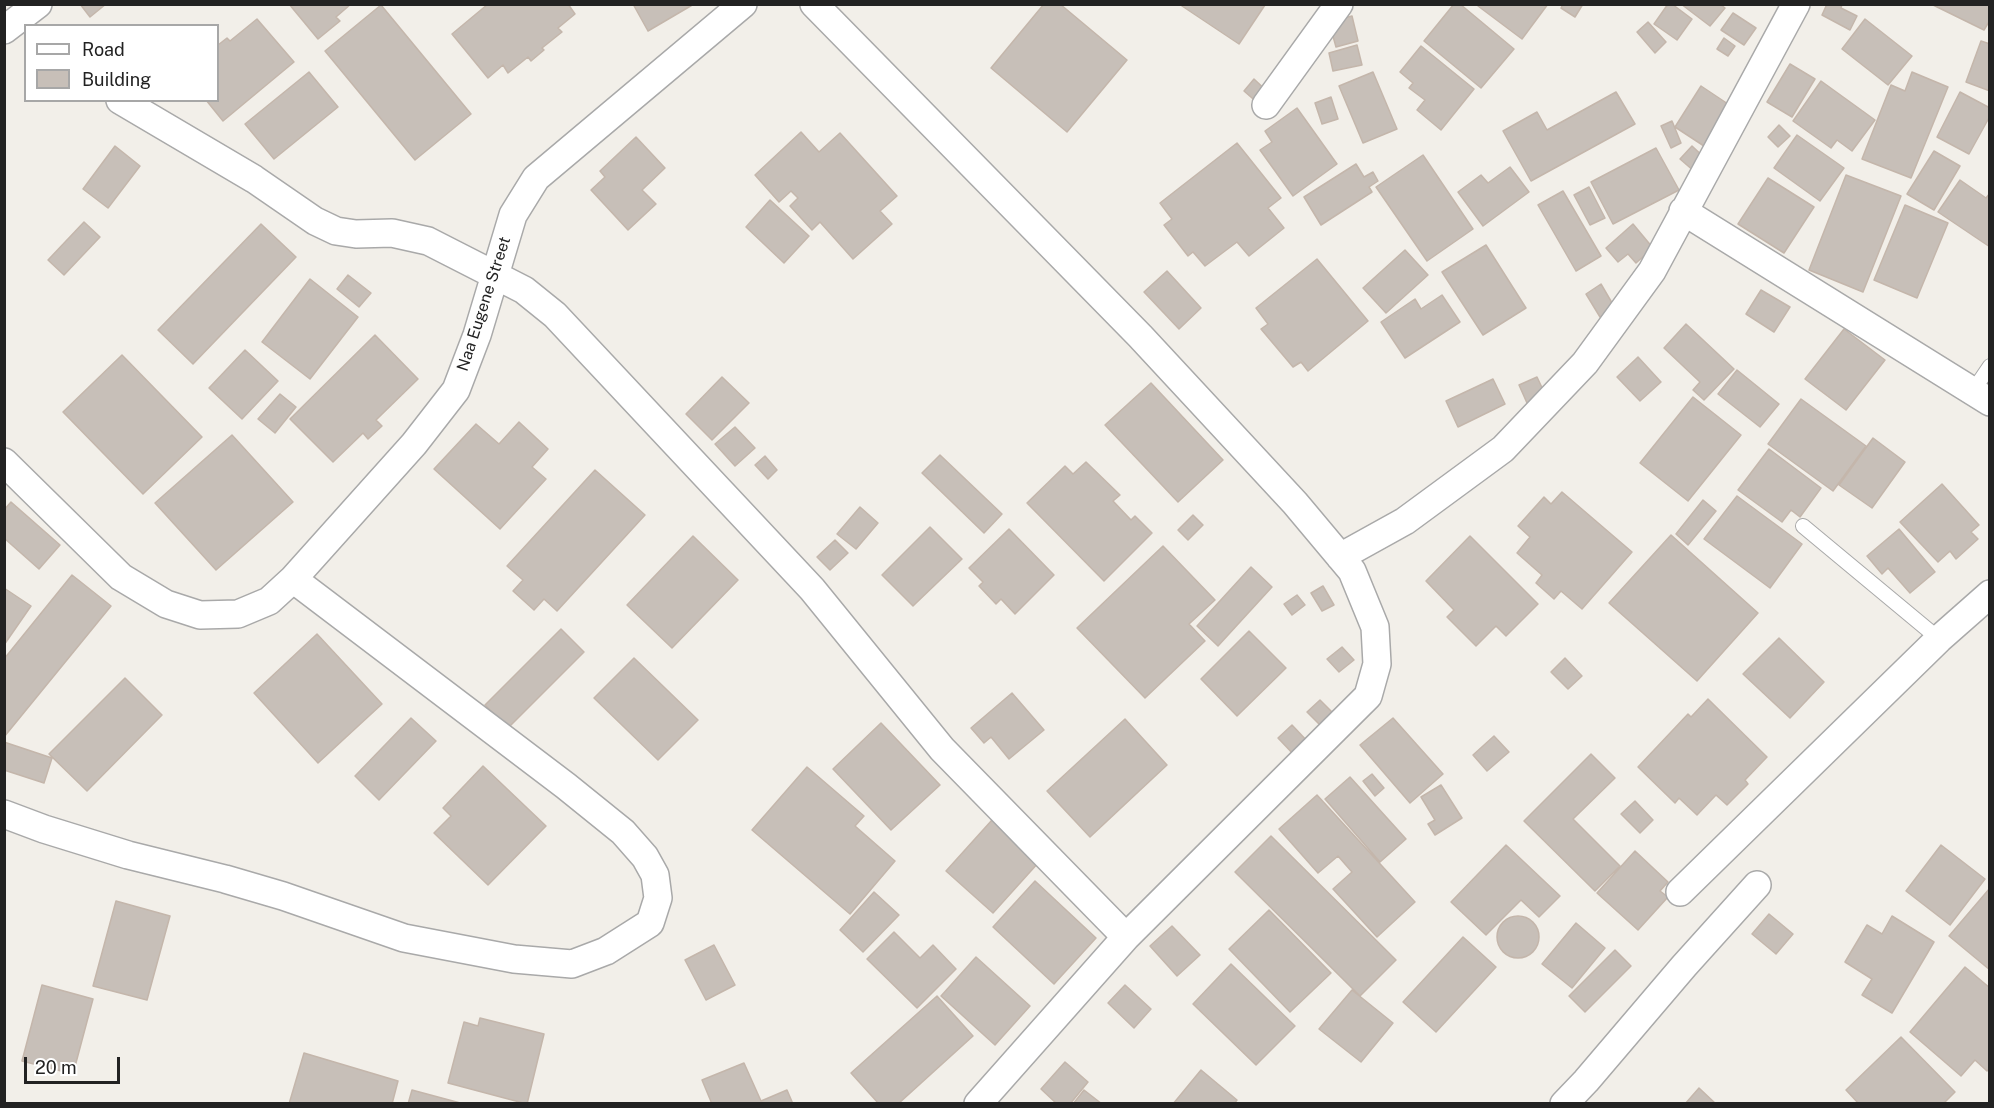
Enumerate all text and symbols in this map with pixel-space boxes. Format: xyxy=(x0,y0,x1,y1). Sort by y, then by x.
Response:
legend xyxy=(24,24,219,102)
text: Road xyxy=(82,39,125,60)
text: Building xyxy=(82,69,151,90)
street label: Naa Eugene Street xyxy=(453,234,515,374)
scale bar xyxy=(27,1045,123,1083)
text: 20 m xyxy=(35,1057,77,1078)

